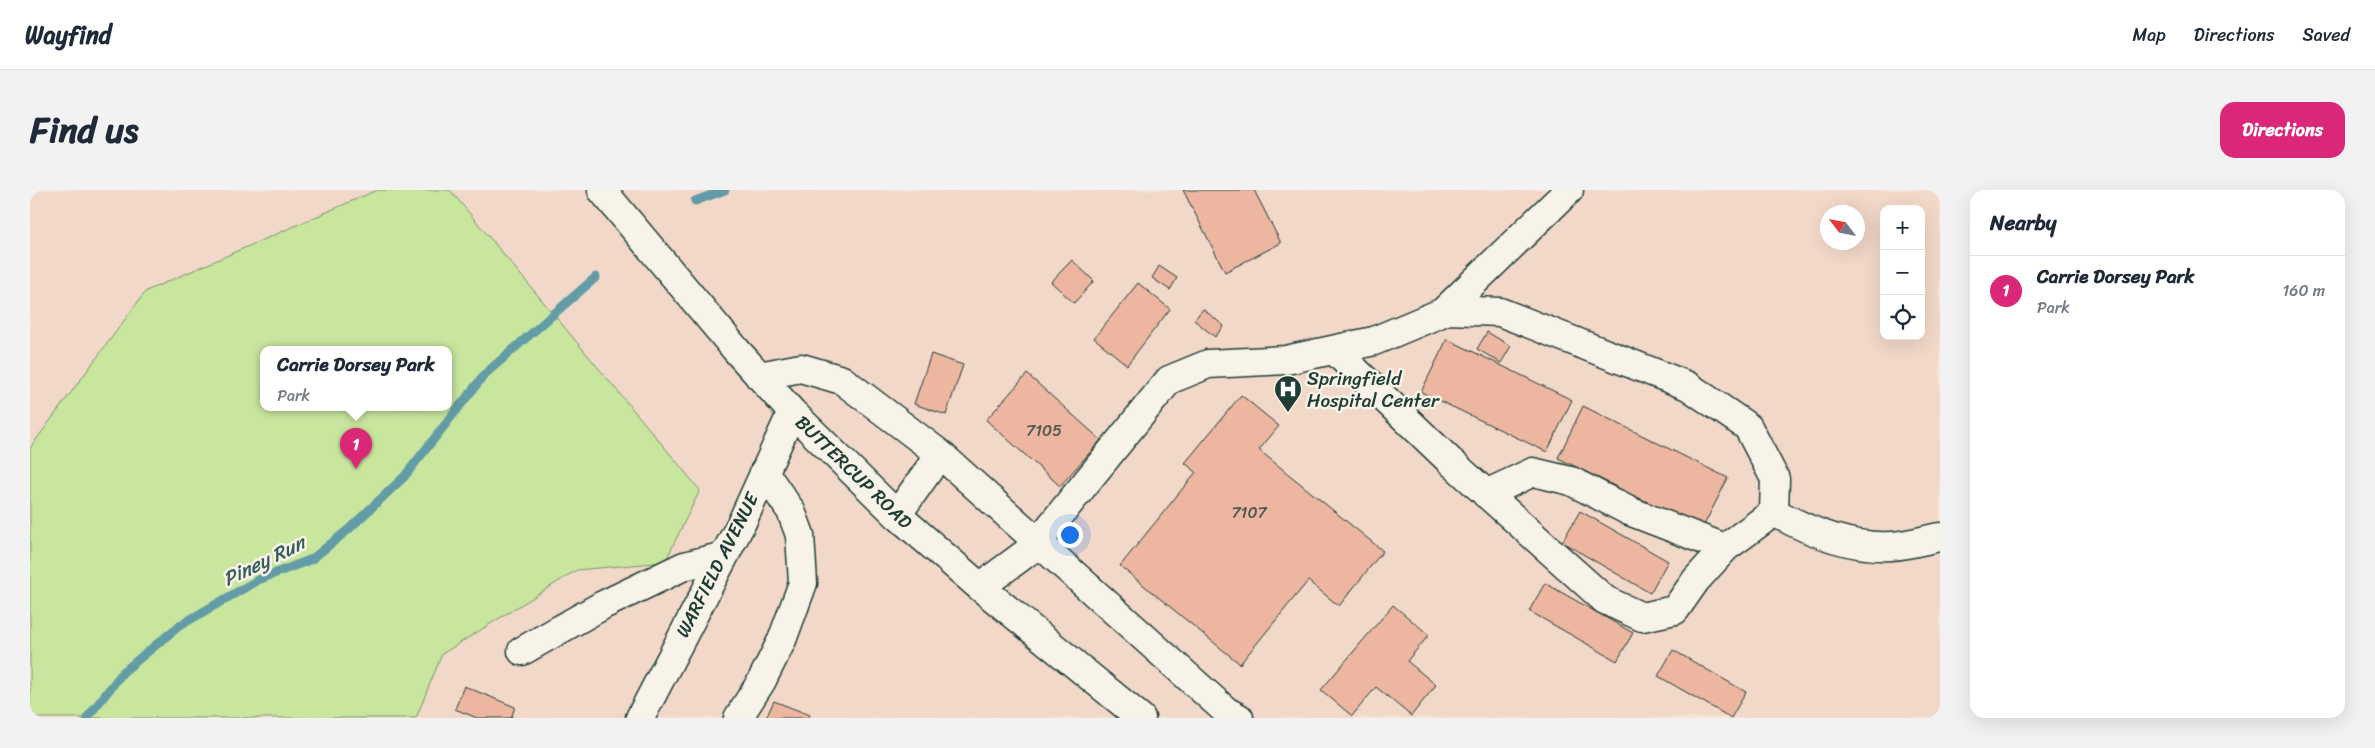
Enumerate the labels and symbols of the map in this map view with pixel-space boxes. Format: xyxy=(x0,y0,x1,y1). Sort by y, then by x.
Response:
north arrow xyxy=(1820,205,1865,250)
place label: Springfield Hospital Center xyxy=(1307,362,1440,417)
hospital icon: Springfield Hospital Center xyxy=(1273,374,1303,413)
street label: BUTTERCUP ROAD xyxy=(787,407,921,538)
house number: 7105 xyxy=(1026,416,1062,445)
pin: 1 xyxy=(340,428,372,469)
street label: WARFIELD AVENUE xyxy=(666,485,768,643)
house number: 7107 xyxy=(1231,498,1267,527)
your location xyxy=(1057,522,1083,548)
water label: Piney Run xyxy=(217,525,313,596)

